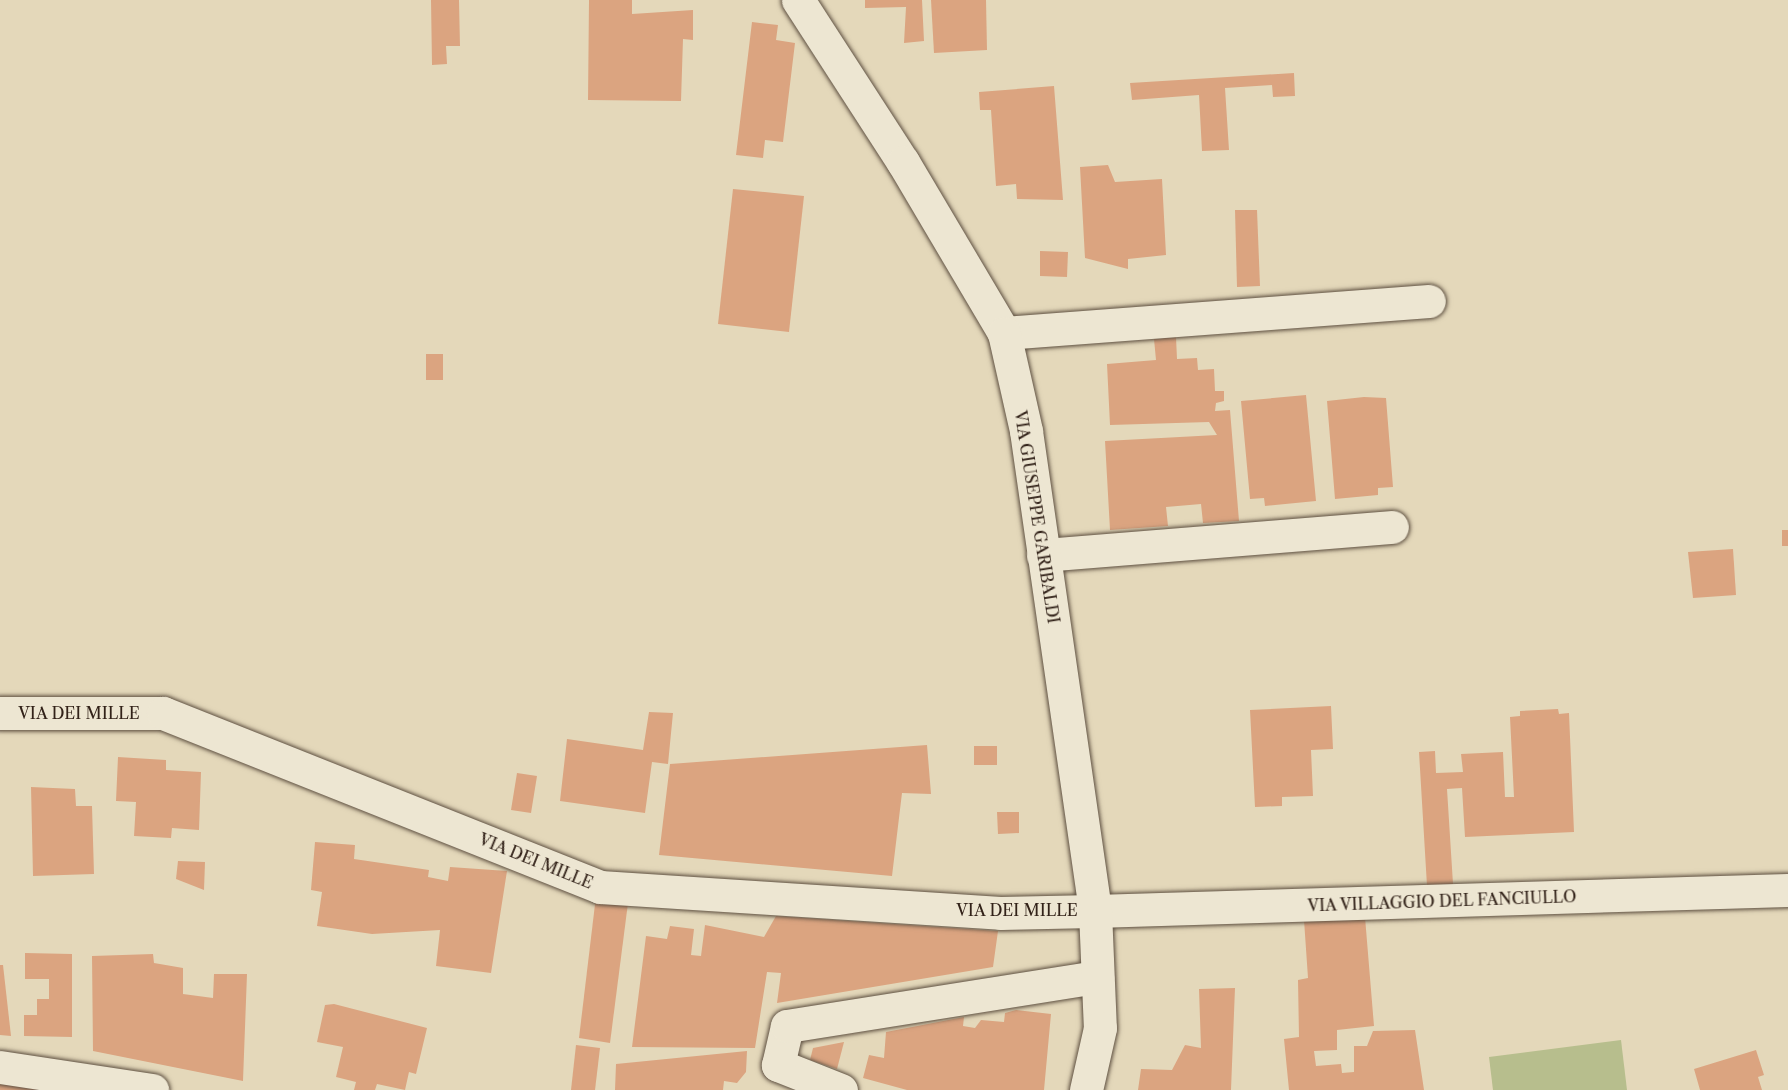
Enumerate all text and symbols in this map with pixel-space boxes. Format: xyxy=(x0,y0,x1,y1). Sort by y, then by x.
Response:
street label: VIA GIUSEPPE GARIBALDI xyxy=(1011,409,1063,625)
street label: VIA DEI MILLE xyxy=(18,703,140,723)
street label: VIA DEI MILLE xyxy=(476,829,596,893)
street label: VIA VILLAGGIO DEL FANCIULLO xyxy=(1306,887,1578,915)
street label: VIA DEI MILLE xyxy=(956,900,1078,920)

